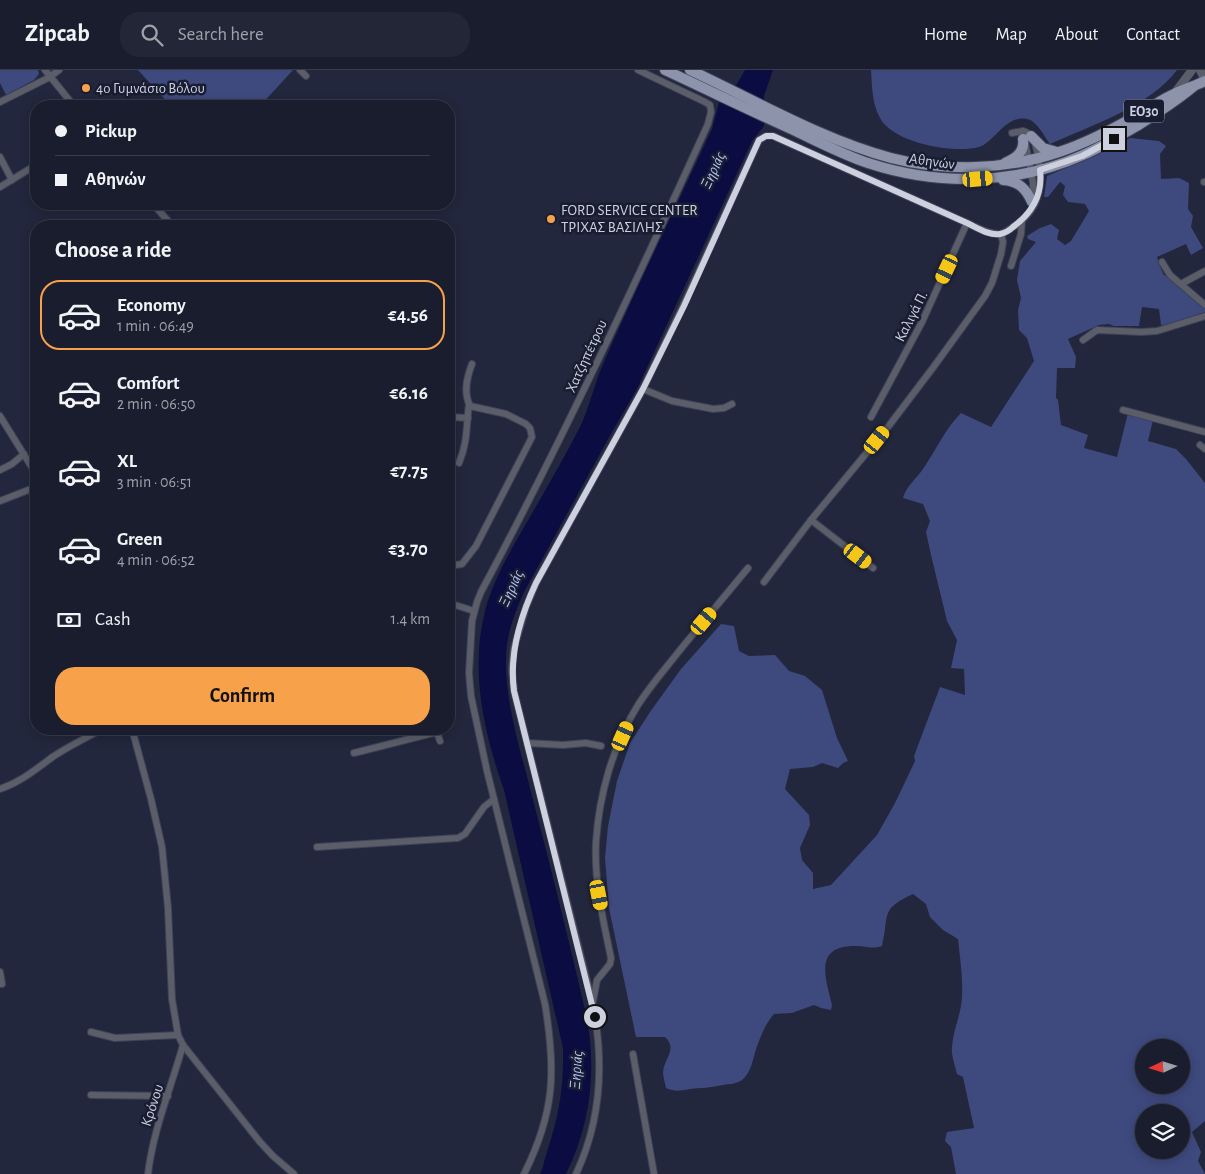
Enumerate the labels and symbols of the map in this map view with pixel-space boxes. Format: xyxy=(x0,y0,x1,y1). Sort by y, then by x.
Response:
place label: 4ο Γυμνάσιο Βόλου xyxy=(96,81,205,96)
marker: 4ο Γυμνάσιο Βόλου xyxy=(80,82,92,94)
road number: ΕΟ30 xyxy=(1124,99,1164,122)
route end xyxy=(1103,128,1125,150)
water label: Ξηριάς xyxy=(697,149,729,192)
street label: Αθηνών xyxy=(908,151,956,172)
car xyxy=(962,170,993,188)
place label: FORD SERVICE CENTER ΤΡΙΧΑΣ ΒΑΣΙΛΗΣ xyxy=(561,203,698,235)
marker: FORD SERVICE CENTER ΤΡΙΧΑΣ ΒΑΣΙΛΗΣ xyxy=(545,213,557,225)
car xyxy=(933,252,960,286)
street label: Καλιγά Π. xyxy=(892,288,931,344)
street label: Χατζηπέτρου xyxy=(563,317,610,395)
car xyxy=(861,424,892,456)
car xyxy=(841,541,874,571)
water label: Ξηριάς xyxy=(495,567,527,610)
car xyxy=(688,605,719,637)
car xyxy=(610,719,635,753)
car xyxy=(588,879,609,911)
route start xyxy=(584,1006,606,1028)
north arrow xyxy=(1135,1039,1190,1094)
water label: Ξηριάς xyxy=(567,1050,586,1090)
street label: Κρόνου xyxy=(139,1082,166,1128)

